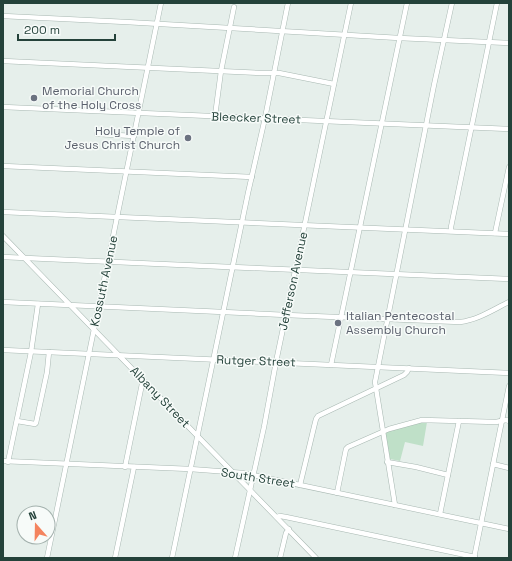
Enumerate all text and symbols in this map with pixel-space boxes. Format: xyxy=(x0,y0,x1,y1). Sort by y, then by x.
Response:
scale bar xyxy=(18,16,115,42)
text: 200 m xyxy=(24,22,60,38)
place label: Memorial Church of the Holy Cross xyxy=(42,83,141,113)
marker: Memorial Church of the Holy Cross xyxy=(29,93,39,103)
street label: Bleecker Street xyxy=(211,108,301,128)
place label: Holy Temple of Jesus Christ Church xyxy=(65,123,180,153)
marker: Holy Temple of Jesus Christ Church xyxy=(183,133,193,143)
street label: Jefferson Avenue xyxy=(275,230,311,332)
street label: Kossuth Avenue xyxy=(87,234,121,328)
place label: Italian Pentecostal Assembly Church xyxy=(346,308,454,338)
marker: Italian Pentecostal Assembly Church xyxy=(333,318,343,328)
street label: Rutger Street xyxy=(216,352,296,370)
street label: Albany Street xyxy=(127,363,193,431)
street label: South Street xyxy=(220,464,296,492)
north arrow xyxy=(16,505,56,545)
text: N xyxy=(27,508,38,523)

